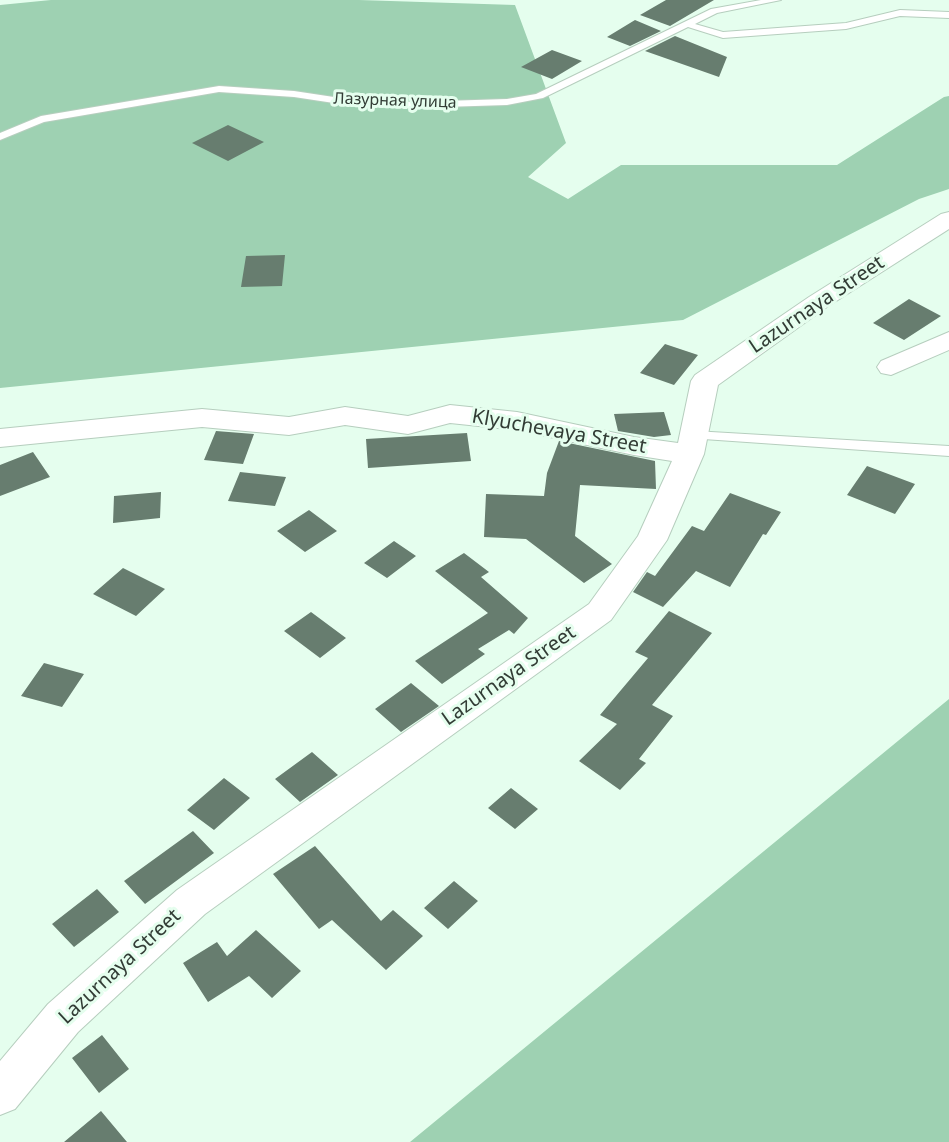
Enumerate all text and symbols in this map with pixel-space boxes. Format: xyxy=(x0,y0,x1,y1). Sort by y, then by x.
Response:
street label: Лазурная улица xyxy=(333,89,457,113)
street label: Lazurnaya Street xyxy=(745,251,889,359)
street label: Klyuchevaya Street xyxy=(470,405,648,459)
street label: Lazurnaya Street xyxy=(438,621,580,731)
street label: Lazurnaya Street xyxy=(54,904,186,1030)

